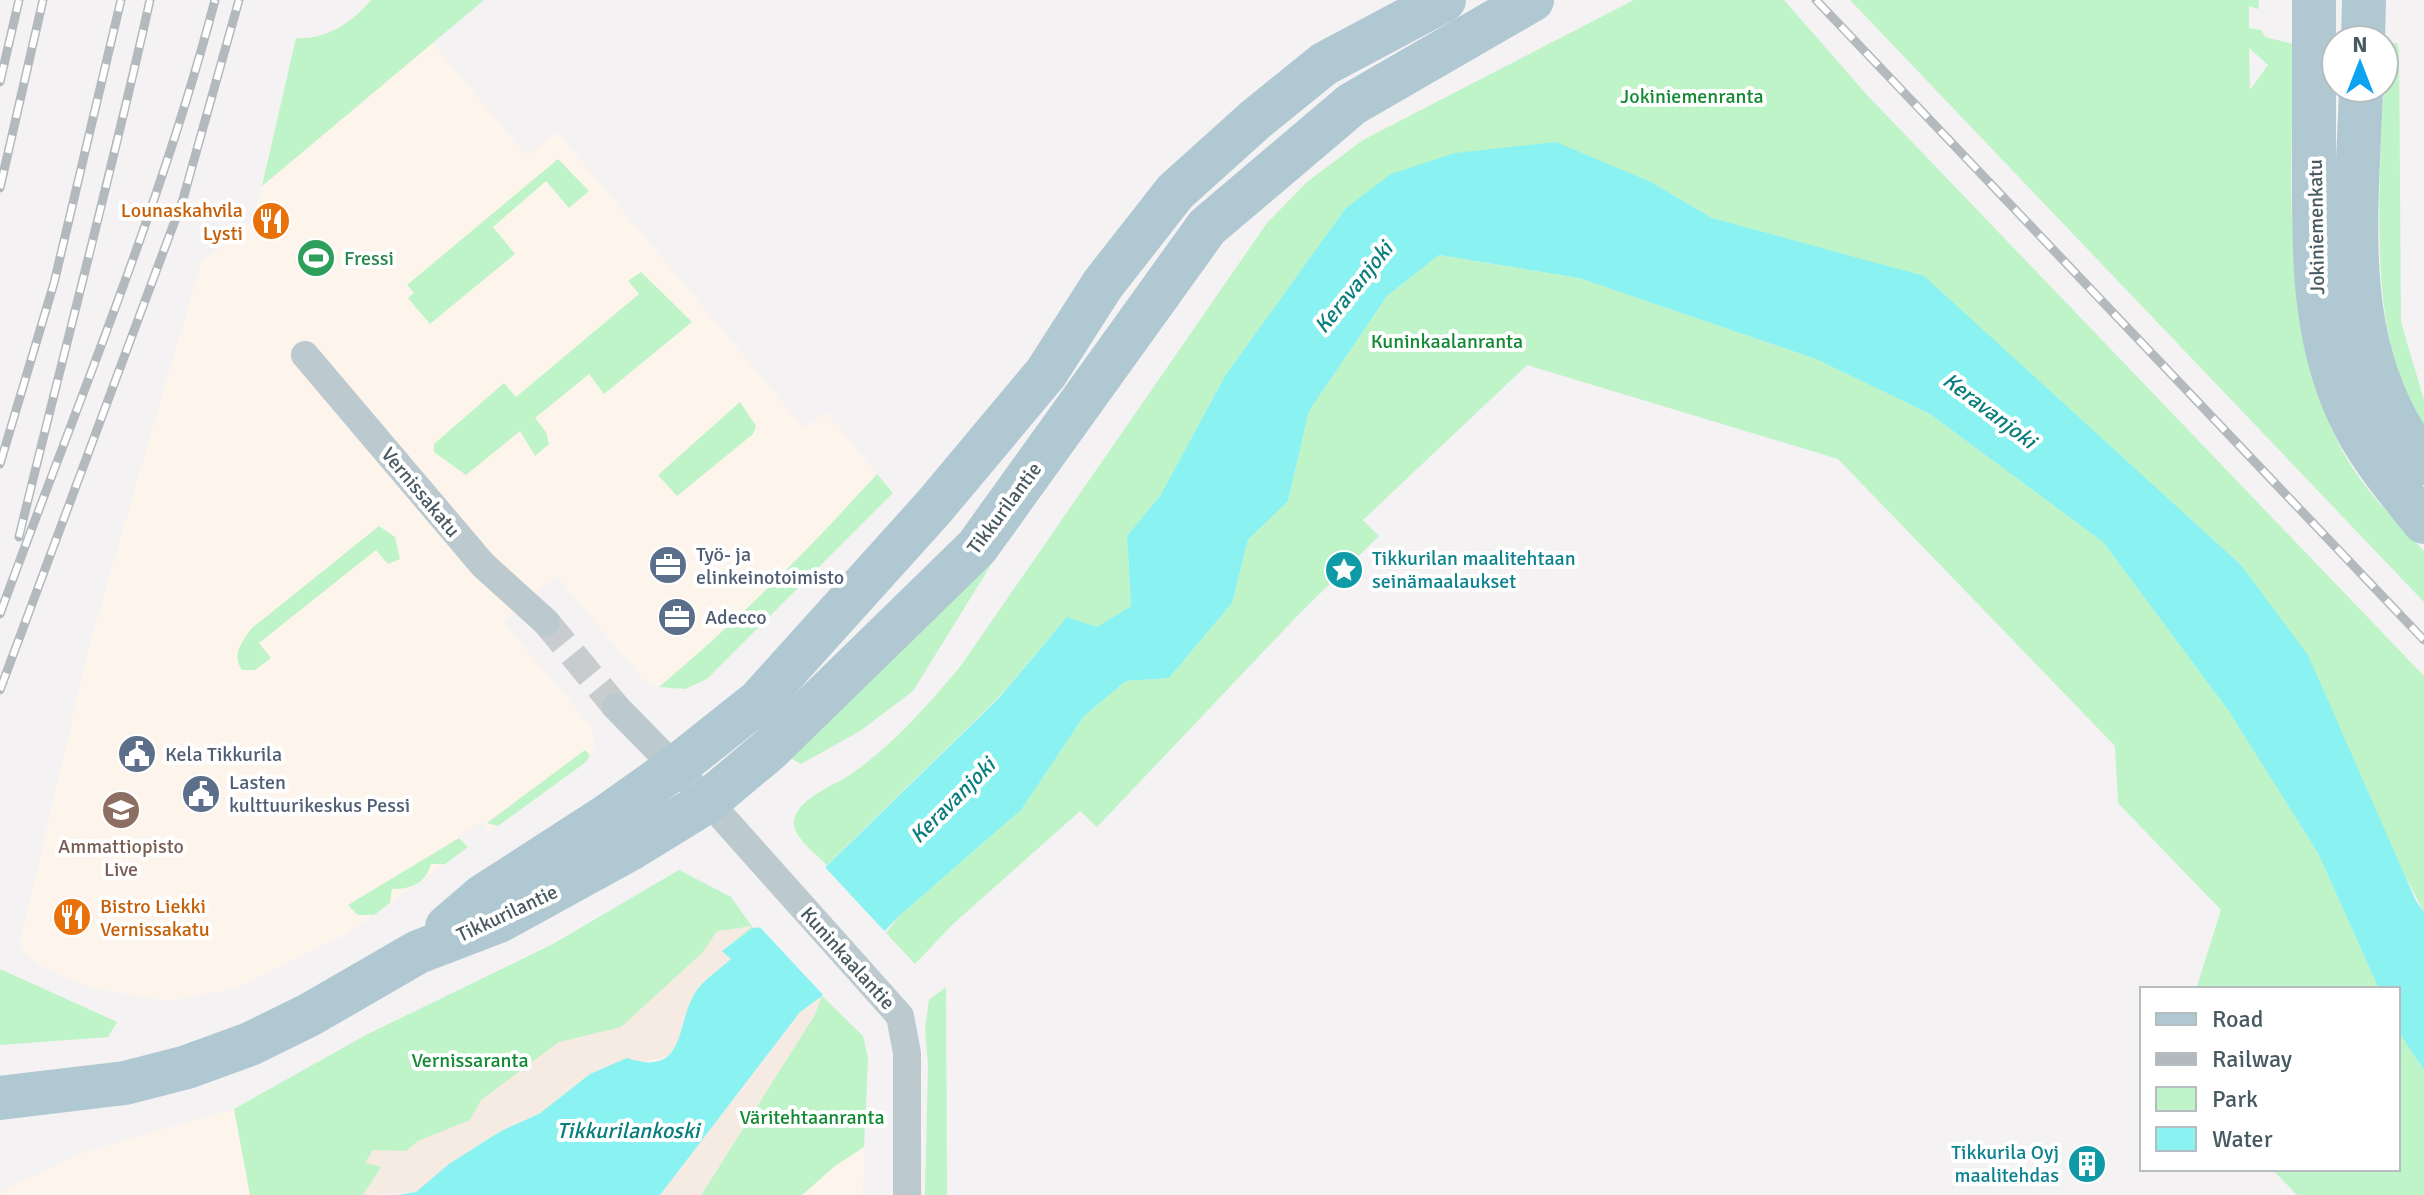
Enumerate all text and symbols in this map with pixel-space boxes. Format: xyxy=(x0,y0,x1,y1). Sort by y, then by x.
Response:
north arrow xyxy=(2320,24,2400,104)
text: N xyxy=(2352,31,2368,58)
park label: Jokiniemenranta xyxy=(1620,84,1764,109)
street label: Jokiniemenkatu xyxy=(2303,159,2330,295)
place label: Lounaskahvila Lysti xyxy=(121,198,243,246)
restaurant icon: Lounaskahvila Lysti xyxy=(250,200,292,242)
water label: Keravanjoki xyxy=(1308,234,1400,339)
sports icon: Fressi xyxy=(295,237,337,279)
place label: Fressi xyxy=(344,246,394,271)
park label: Kuninkaalanranta xyxy=(1371,329,1523,354)
water label: Keravanjoki xyxy=(1938,367,2043,456)
street label: Vernissakatu xyxy=(376,442,465,542)
street label: Tikkurilantie xyxy=(962,457,1047,559)
place label: Työ- ja elinkeinotoimisto xyxy=(696,542,844,590)
office icon: Työ- ja elinkeinotoimisto xyxy=(647,544,689,586)
place label: Tikkurilan maalitehtaan seinämaalaukset xyxy=(1372,546,1576,594)
place icon: Tikkurilan maalitehtaan seinämaalaukset xyxy=(1323,549,1365,591)
office icon: Adecco xyxy=(656,596,698,638)
place label: Adecco xyxy=(705,605,767,630)
public building icon: Kela Tikkurila xyxy=(116,733,158,775)
place label: Kela Tikkurila xyxy=(165,742,282,767)
water label: Keravanjoki xyxy=(904,750,1002,849)
place label: Lasten kulttuurikeskus Pessi xyxy=(229,770,410,818)
public building icon: Lasten kulttuurikeskus Pessi xyxy=(180,773,222,815)
school or university icon: Ammattiopisto Live xyxy=(100,789,142,831)
place label: Ammattiopisto Live xyxy=(58,834,184,882)
street label: Tikkurilantie xyxy=(453,879,562,948)
place label: Bistro Liekki Vernissakatu xyxy=(100,894,210,942)
restaurant icon: Bistro Liekki Vernissakatu xyxy=(51,896,93,938)
street label: Kuninkaalantie xyxy=(795,902,900,1015)
legend xyxy=(2140,987,2400,1171)
text: Road xyxy=(2212,1004,2263,1034)
text: Railway xyxy=(2212,1044,2292,1074)
park label: Vernissaranta xyxy=(411,1048,529,1073)
text: Park xyxy=(2212,1084,2258,1114)
park label: Väritehtaanranta xyxy=(739,1105,885,1130)
water label: Tikkurilankoski xyxy=(556,1117,702,1144)
text: Water xyxy=(2212,1124,2273,1154)
place label: Tikkurila Oyj maalitehdas xyxy=(1951,1140,2059,1188)
building icon: Tikkurila Oyj maalitehdas xyxy=(2066,1143,2108,1185)

